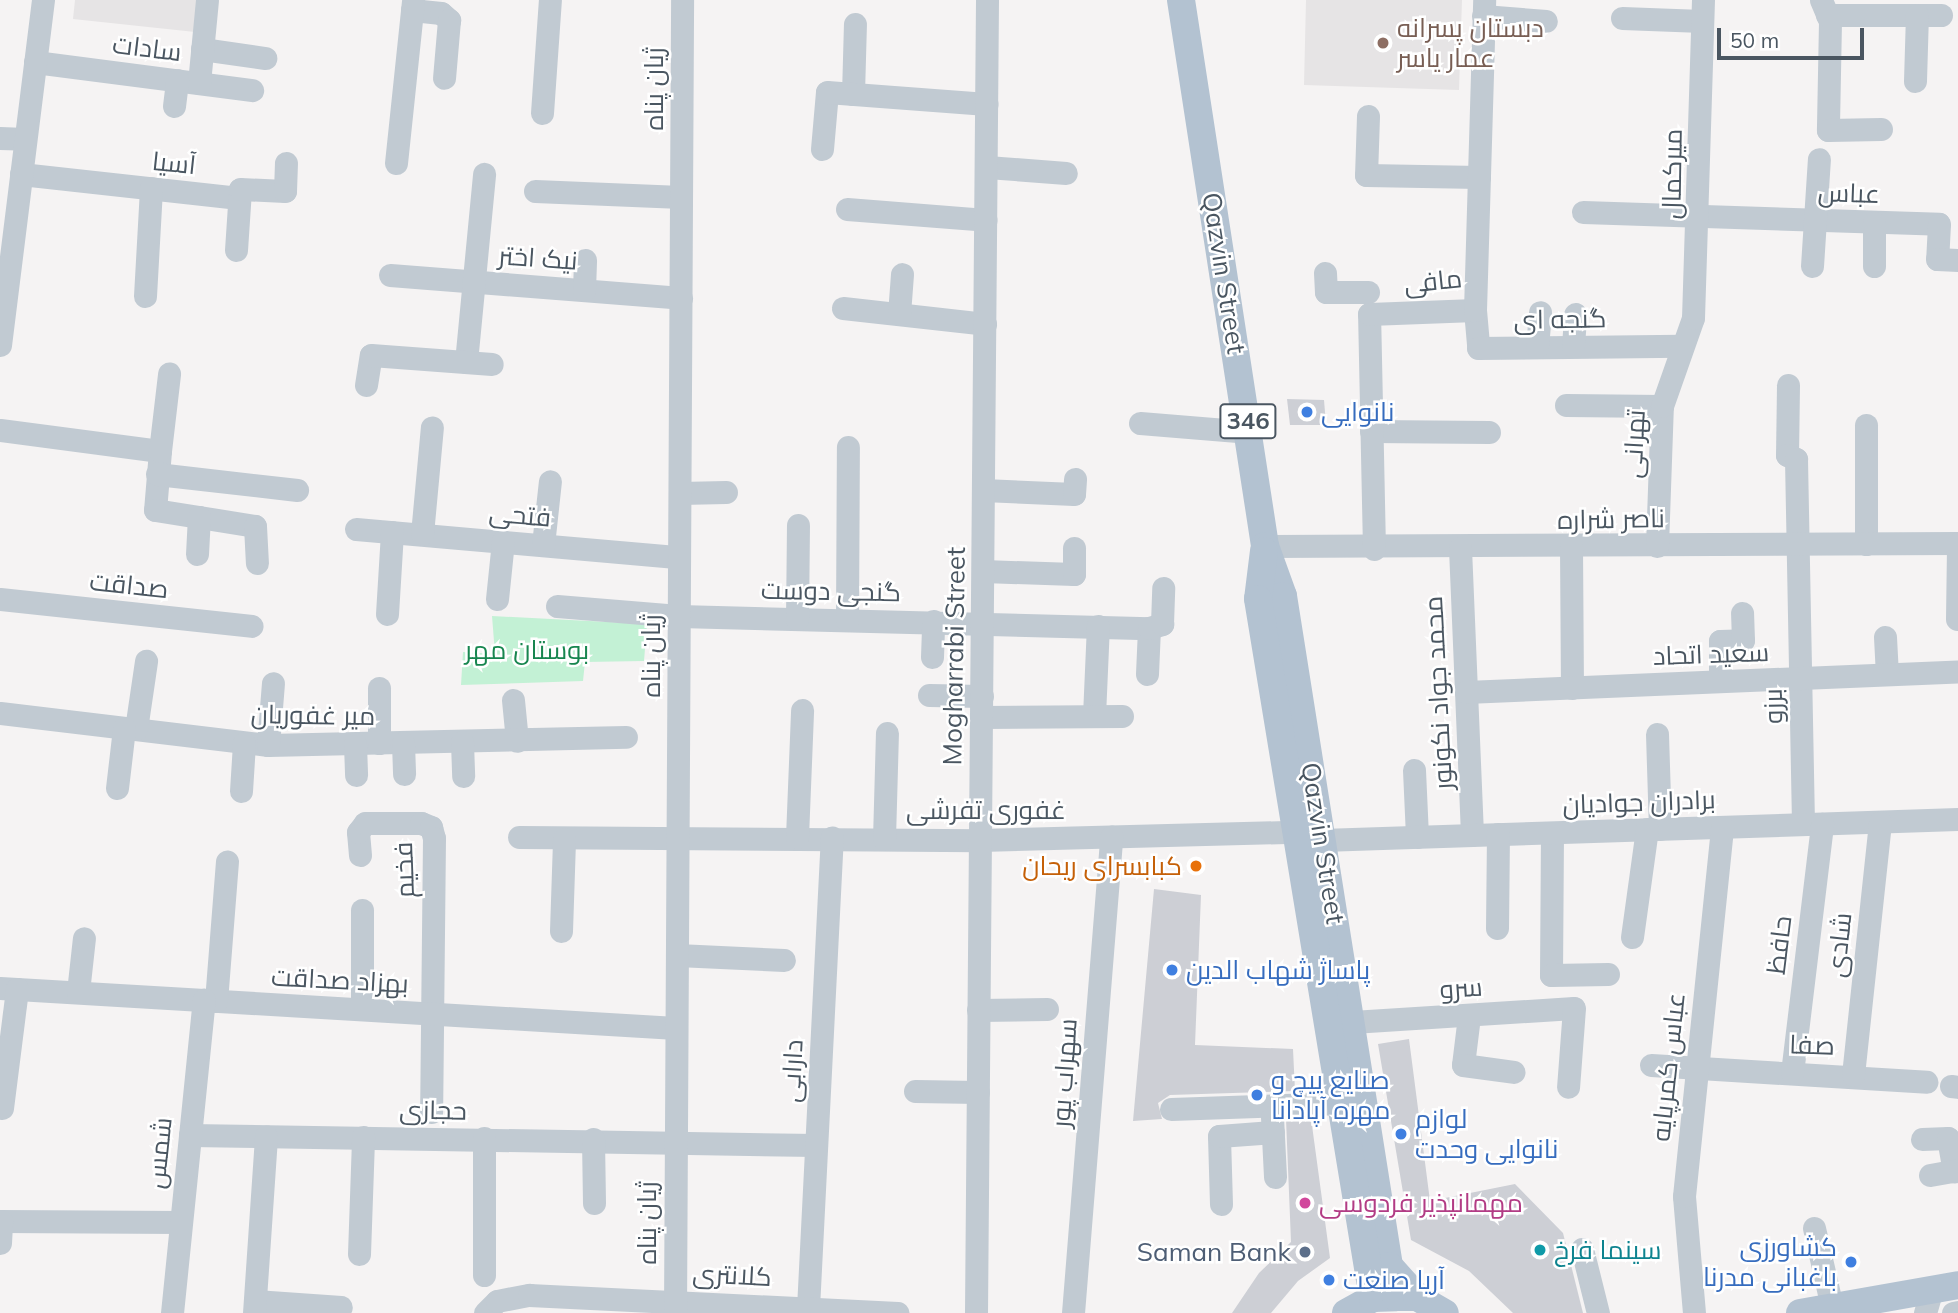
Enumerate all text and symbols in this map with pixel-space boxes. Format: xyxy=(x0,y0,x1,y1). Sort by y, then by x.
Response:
place label: دبستان پسرانه عمار یاسر xyxy=(1397,12,1544,74)
scale bar xyxy=(1720,14,1867,58)
text: 50 m xyxy=(1730,27,1779,53)
street label: سادات xyxy=(111,28,183,68)
marker: دبستان پسرانه عمار یاسر xyxy=(1375,35,1391,51)
street label: ژیان پناه xyxy=(638,48,670,130)
street label: میرکمال xyxy=(1656,128,1688,220)
street label: آسیا xyxy=(151,145,197,181)
street label: عباس xyxy=(1817,176,1881,210)
street label: Qazvin Street xyxy=(1196,190,1252,356)
street label: نیک اختر xyxy=(497,240,579,276)
street label: مافی xyxy=(1403,262,1463,300)
street label: گنجه ای xyxy=(1513,303,1607,335)
place label: نانوایی xyxy=(1321,396,1395,428)
road number: 346 xyxy=(1218,400,1278,442)
marker: نانوایی xyxy=(1299,404,1315,420)
street label: تهرانی xyxy=(1617,409,1651,479)
street label: فتحی xyxy=(488,497,552,533)
street label: ناصر شراره xyxy=(1557,502,1665,536)
street label: Mogharrabi Street xyxy=(936,547,972,765)
street label: صداقت xyxy=(88,565,170,605)
street label: گنجی دوست xyxy=(761,574,901,608)
street label: محمد جواد نکونور xyxy=(1417,595,1459,791)
street label: ژیان پناه xyxy=(635,615,667,697)
park label: بوستان مهر xyxy=(465,634,589,666)
street label: سعید اتحاد xyxy=(1652,636,1770,672)
street label: برزو xyxy=(1757,688,1789,724)
street label: میر غفوریان xyxy=(250,698,376,732)
street label: Qazvin Street xyxy=(1295,760,1351,926)
street label: برادران جوادیان xyxy=(1562,784,1716,820)
street label: غفوری تفرشی xyxy=(906,794,1066,826)
street label: فخیم xyxy=(387,841,421,899)
place label: کبابسرای ریحان xyxy=(1022,850,1182,882)
marker: کبابسرای ریحان xyxy=(1188,858,1204,874)
street label: شادی xyxy=(1820,911,1858,979)
street label: حافظ xyxy=(1760,914,1798,976)
place label: پاساژ شهاب الدین xyxy=(1186,954,1370,986)
street label: بهزاد صداقت xyxy=(271,961,409,999)
marker: پاساژ شهاب الدین xyxy=(1164,962,1180,978)
street label: سرو xyxy=(1438,971,1484,1005)
street label: عباس کمرپایه xyxy=(1645,991,1691,1143)
street label: سهراب پور xyxy=(1045,1017,1083,1129)
street label: صفا xyxy=(1789,1029,1835,1061)
street label: دارابی xyxy=(775,1039,809,1103)
place label: صنایع پیچ و مهره آپادانا xyxy=(1271,1064,1390,1126)
marker: صنایع پیچ و مهره آپادانا xyxy=(1249,1087,1265,1103)
street label: حجازی xyxy=(399,1094,467,1126)
place label: لوازم نانوایی وحدت xyxy=(1415,1103,1558,1164)
street label: شمس xyxy=(140,1116,178,1190)
marker: لوازم نانوایی وحدت xyxy=(1393,1126,1409,1142)
street label: ژیان پناه xyxy=(631,1182,663,1264)
place label: مهمانپذیر فردوسی xyxy=(1319,1187,1523,1219)
marker: مهمانپذیر فردوسی xyxy=(1297,1195,1313,1211)
place label: کشاورزی باغبانی مدرنا xyxy=(1703,1231,1837,1292)
place label: سینما فرخ xyxy=(1554,1234,1661,1266)
place label: Saman Bank xyxy=(1137,1236,1291,1268)
marker: سینما فرخ xyxy=(1532,1242,1548,1258)
marker: Saman Bank xyxy=(1297,1244,1313,1260)
marker: کشاورزی باغبانی مدرنا xyxy=(1843,1254,1859,1270)
street label: کلانتری xyxy=(692,1257,772,1293)
place label: آریا صنعت xyxy=(1343,1264,1445,1296)
marker: آریا صنعت xyxy=(1321,1272,1337,1288)

